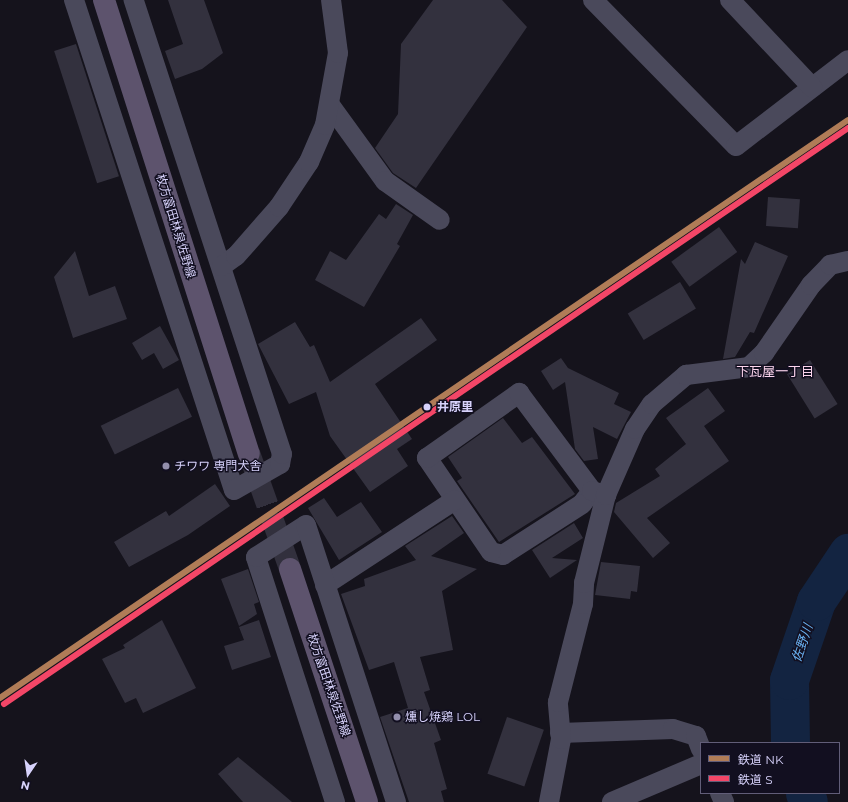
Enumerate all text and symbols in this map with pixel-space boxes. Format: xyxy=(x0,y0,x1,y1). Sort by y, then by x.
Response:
street label: 枚方富田林泉佐野線 xyxy=(153,172,199,280)
district label: 下瓦屋一丁目 xyxy=(736,363,814,379)
marker: 井原里 xyxy=(420,400,434,414)
place label: 井原里 xyxy=(437,400,473,414)
place label: チワワ 専門犬舎 xyxy=(174,459,261,473)
marker: チワワ 専門犬舎 xyxy=(161,461,171,471)
water label: 佐野川 xyxy=(788,622,816,664)
street label: 枚方富田林泉佐野線 xyxy=(305,632,353,738)
place label: 燻し焼鶏 LOL xyxy=(405,710,480,724)
marker: 燻し焼鶏 LOL xyxy=(392,712,402,722)
legend xyxy=(700,742,840,794)
text: 鉄道 NK xyxy=(738,752,783,767)
north arrow xyxy=(8,754,48,794)
text: 鉄道 S xyxy=(738,772,773,787)
text: N xyxy=(19,778,31,794)

